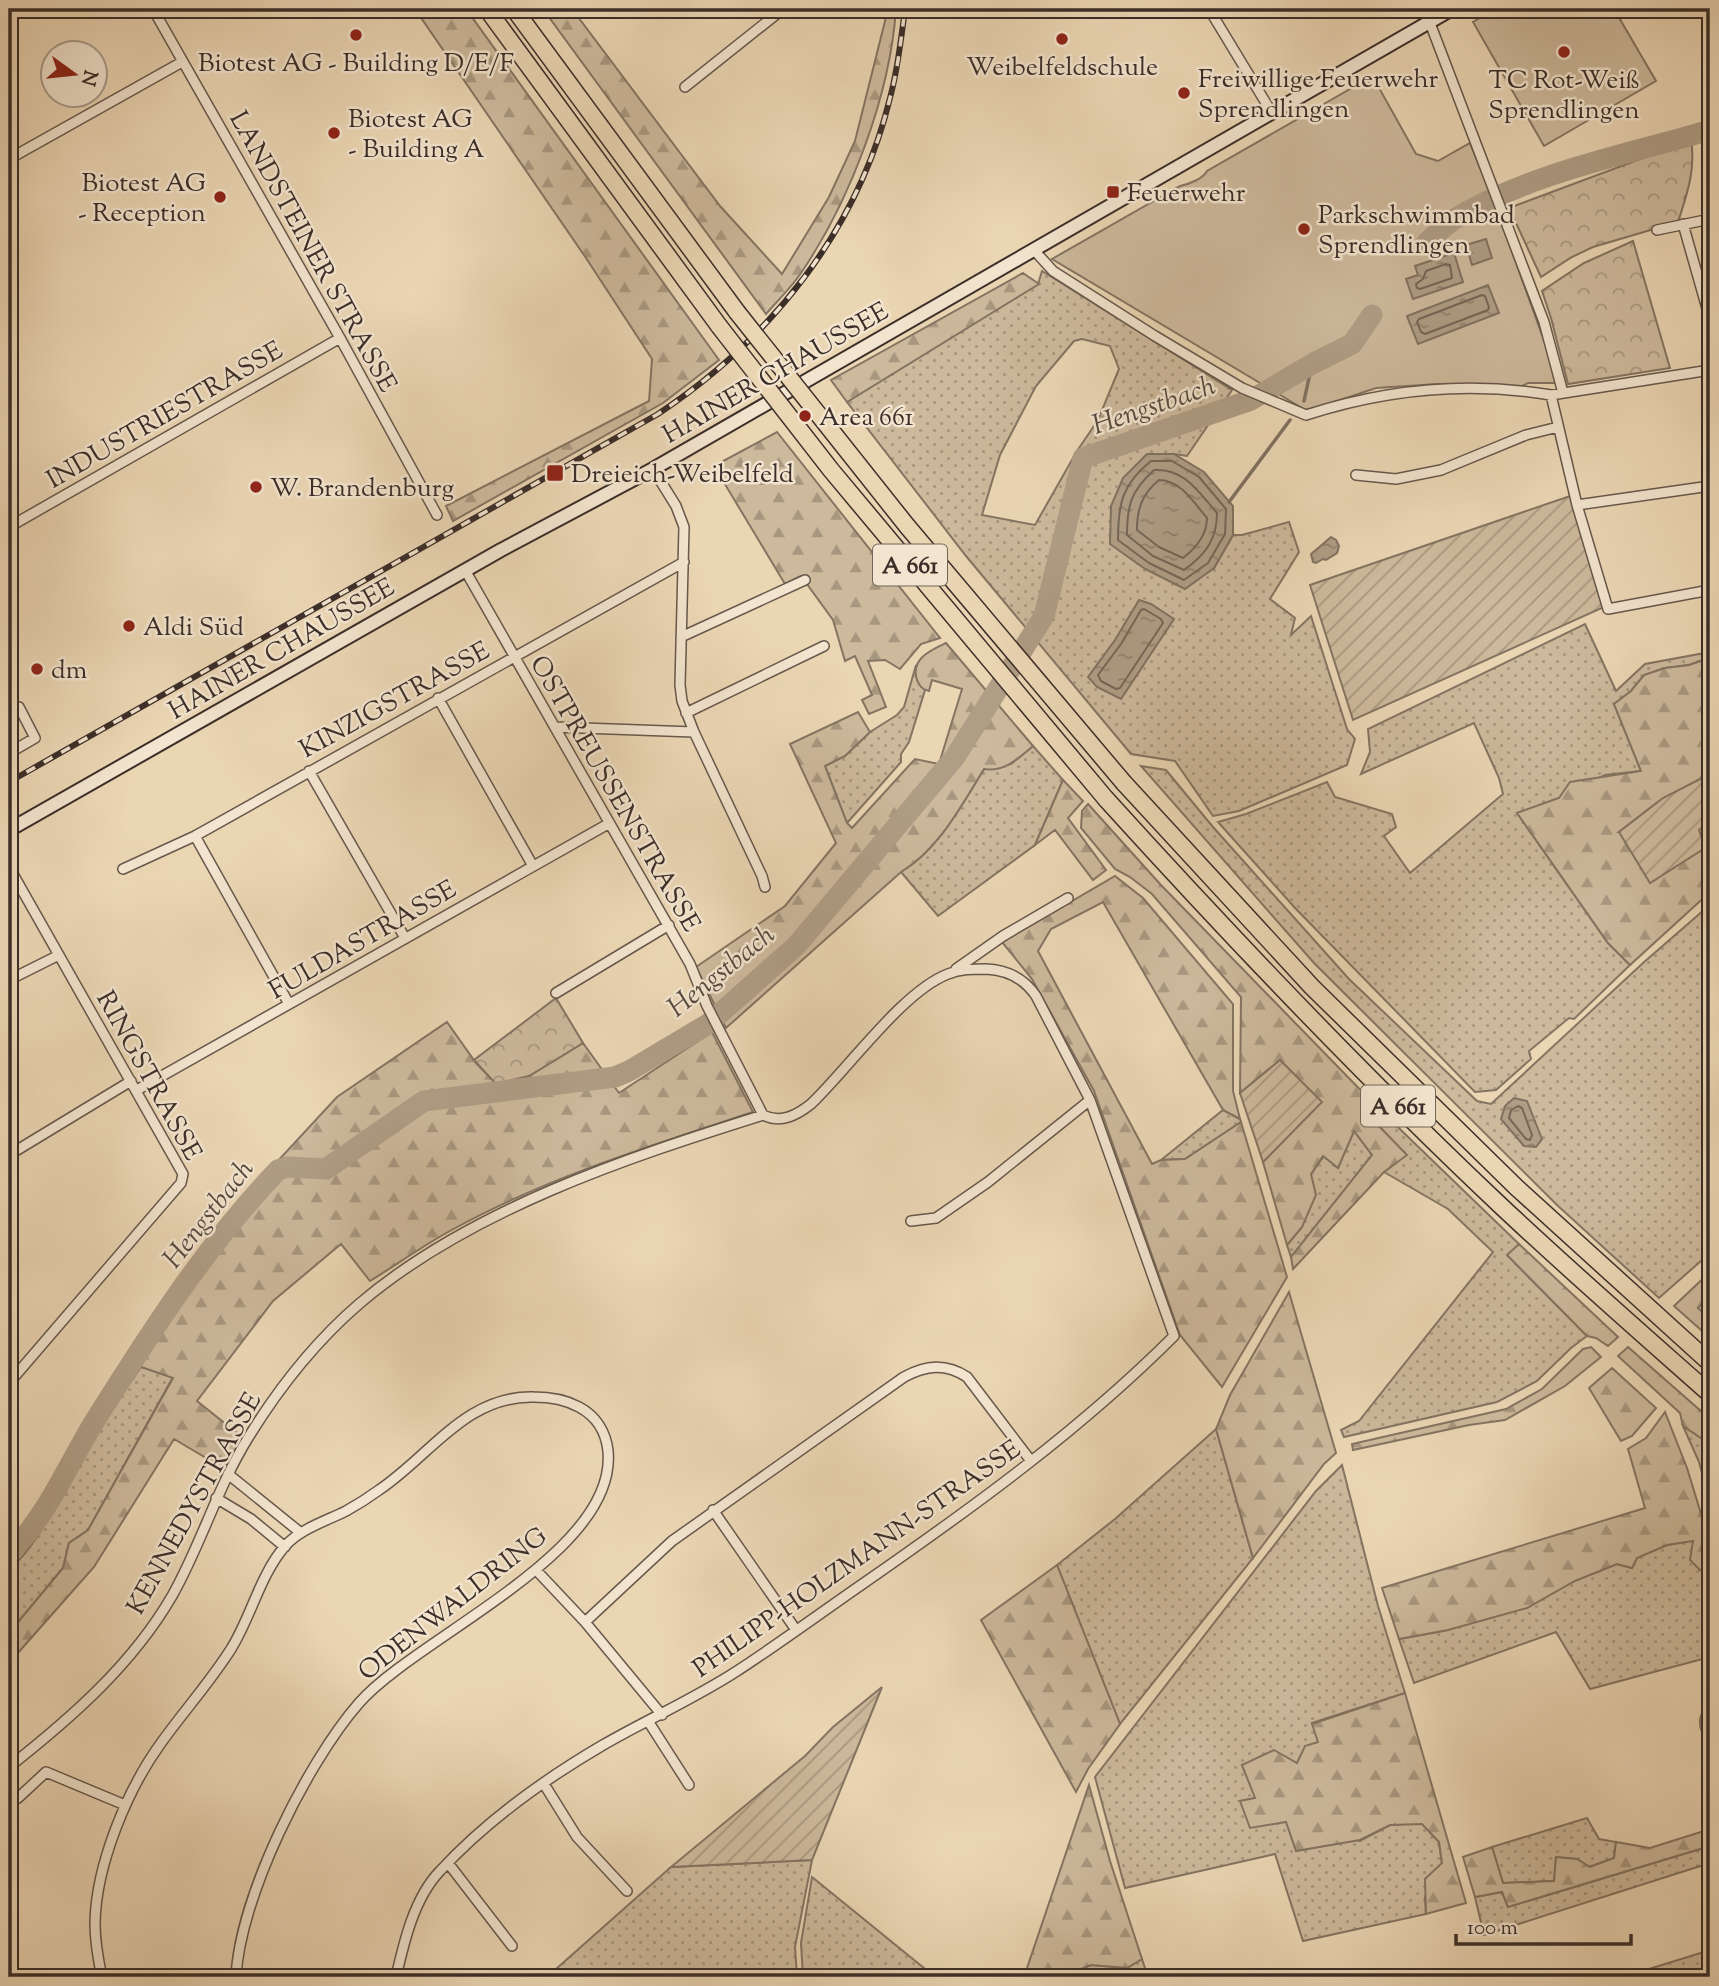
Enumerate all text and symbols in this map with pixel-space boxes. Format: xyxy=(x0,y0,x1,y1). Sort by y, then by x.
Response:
marker: Biotest AG - Building D/E/F xyxy=(348,27,364,43)
marker: Weibelfeldschule xyxy=(1054,31,1070,47)
north arrow xyxy=(38,38,108,108)
marker: TC Rot-Weiß Sprendlingen xyxy=(1556,44,1572,60)
place label: Biotest AG - Building D/E/F xyxy=(198,46,514,83)
place label: Weibelfeldschule xyxy=(966,50,1158,87)
place label: Freiwillige Feuerwehr Sprendlingen xyxy=(1198,62,1439,129)
place label: TC Rot-Weiß Sprendlingen xyxy=(1488,63,1640,130)
text: N xyxy=(73,67,103,89)
marker: Freiwillige Feuerwehr Sprendlingen xyxy=(1176,85,1192,101)
place label: Biotest AG - Building A xyxy=(348,102,485,169)
street label: LANDSTEINER STRASSE xyxy=(219,105,405,400)
marker: Biotest AG - Building A xyxy=(326,125,342,141)
place label: Biotest AG - Reception xyxy=(78,166,206,233)
place label: Feuerwehr xyxy=(1127,176,1246,213)
marker: Feuerwehr xyxy=(1105,184,1121,200)
marker: Biotest AG - Reception xyxy=(212,189,228,205)
place label: Parkschwimmbad Sprendlingen xyxy=(1318,198,1515,265)
marker: Parkschwimmbad Sprendlingen xyxy=(1296,221,1312,237)
street label: HAINER CHAUSSEE xyxy=(656,294,896,454)
street label: INDUSTRIESTRASSE xyxy=(40,333,291,499)
water label: Hengstbach xyxy=(1087,367,1221,447)
place label: Area 661 xyxy=(819,400,914,437)
marker: Area 661 xyxy=(797,408,813,424)
place label: Dreieich-Weibelfeld xyxy=(571,457,794,494)
marker: Dreieich-Weibelfeld xyxy=(545,463,565,483)
place label: W. Brandenburg xyxy=(270,471,454,508)
marker: W. Brandenburg xyxy=(248,479,264,495)
road number: A 661 xyxy=(873,544,947,586)
street label: HAINER CHAUSSEE xyxy=(162,570,402,730)
place label: Aldi Süd xyxy=(143,610,244,647)
marker: Aldi Süd xyxy=(121,618,137,634)
street label: KINZIGSTRASSE xyxy=(293,633,497,769)
street label: OSTPREUSSENSTRASSE xyxy=(519,649,708,939)
place label: dm xyxy=(51,653,87,690)
marker: dm xyxy=(29,661,45,677)
street label: FULDASTRASSE xyxy=(263,872,464,1010)
water label: Hengstbach xyxy=(659,916,785,1028)
street label: RINGSTRASSE xyxy=(86,985,210,1168)
road number: A 661 xyxy=(1361,1086,1435,1126)
water label: Hengstbach xyxy=(154,1152,265,1278)
street label: KENNEDYSTRASSE xyxy=(119,1386,272,1622)
street label: PHILIPP-HOLZMANN-STRASSE xyxy=(686,1432,1029,1688)
street label: ODENWALDRING xyxy=(351,1519,556,1691)
scale bar xyxy=(1456,1902,1632,1946)
text: 100 m xyxy=(1467,1914,1518,1944)

